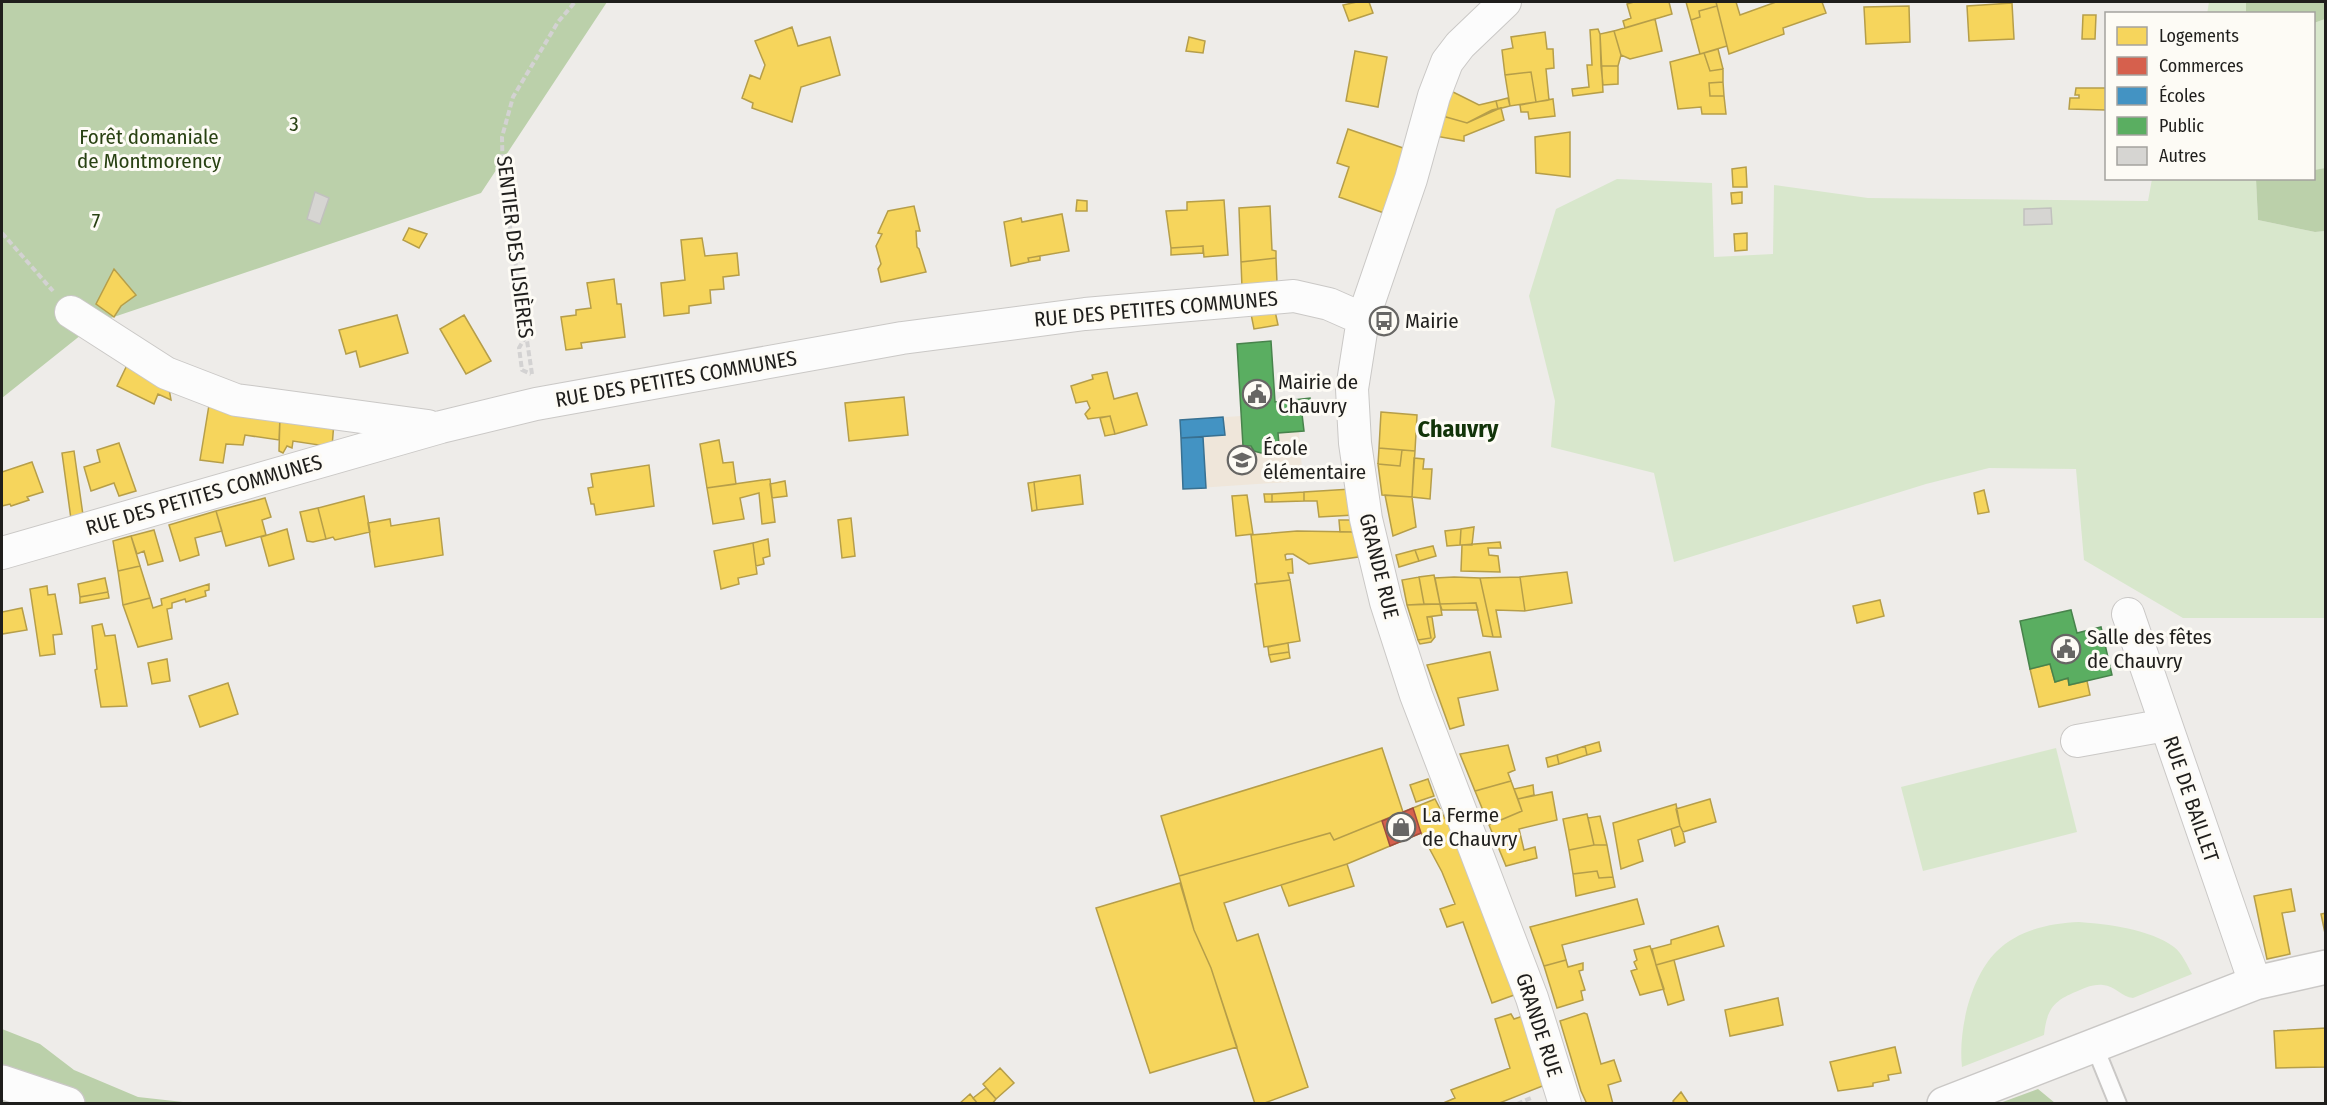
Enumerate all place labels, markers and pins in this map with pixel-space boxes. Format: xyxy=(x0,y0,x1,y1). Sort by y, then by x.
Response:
bus stop icon: Mairie xyxy=(1368,305,1400,337)
place label: Mairie xyxy=(1405,308,1459,334)
place label: Mairie de Chauvry xyxy=(1278,369,1358,419)
public building icon: Mairie de Chauvry xyxy=(1241,378,1273,410)
place label: École élémentaire xyxy=(1263,435,1366,485)
school or university icon: École élémentaire xyxy=(1226,444,1258,476)
place label: Salle des fêtes de Chauvry xyxy=(2087,624,2212,674)
public building icon: Salle des fêtes de Chauvry xyxy=(2050,633,2082,665)
place label: La Ferme de Chauvry xyxy=(1422,802,1518,852)
shop icon: La Ferme de Chauvry xyxy=(1385,811,1417,843)

